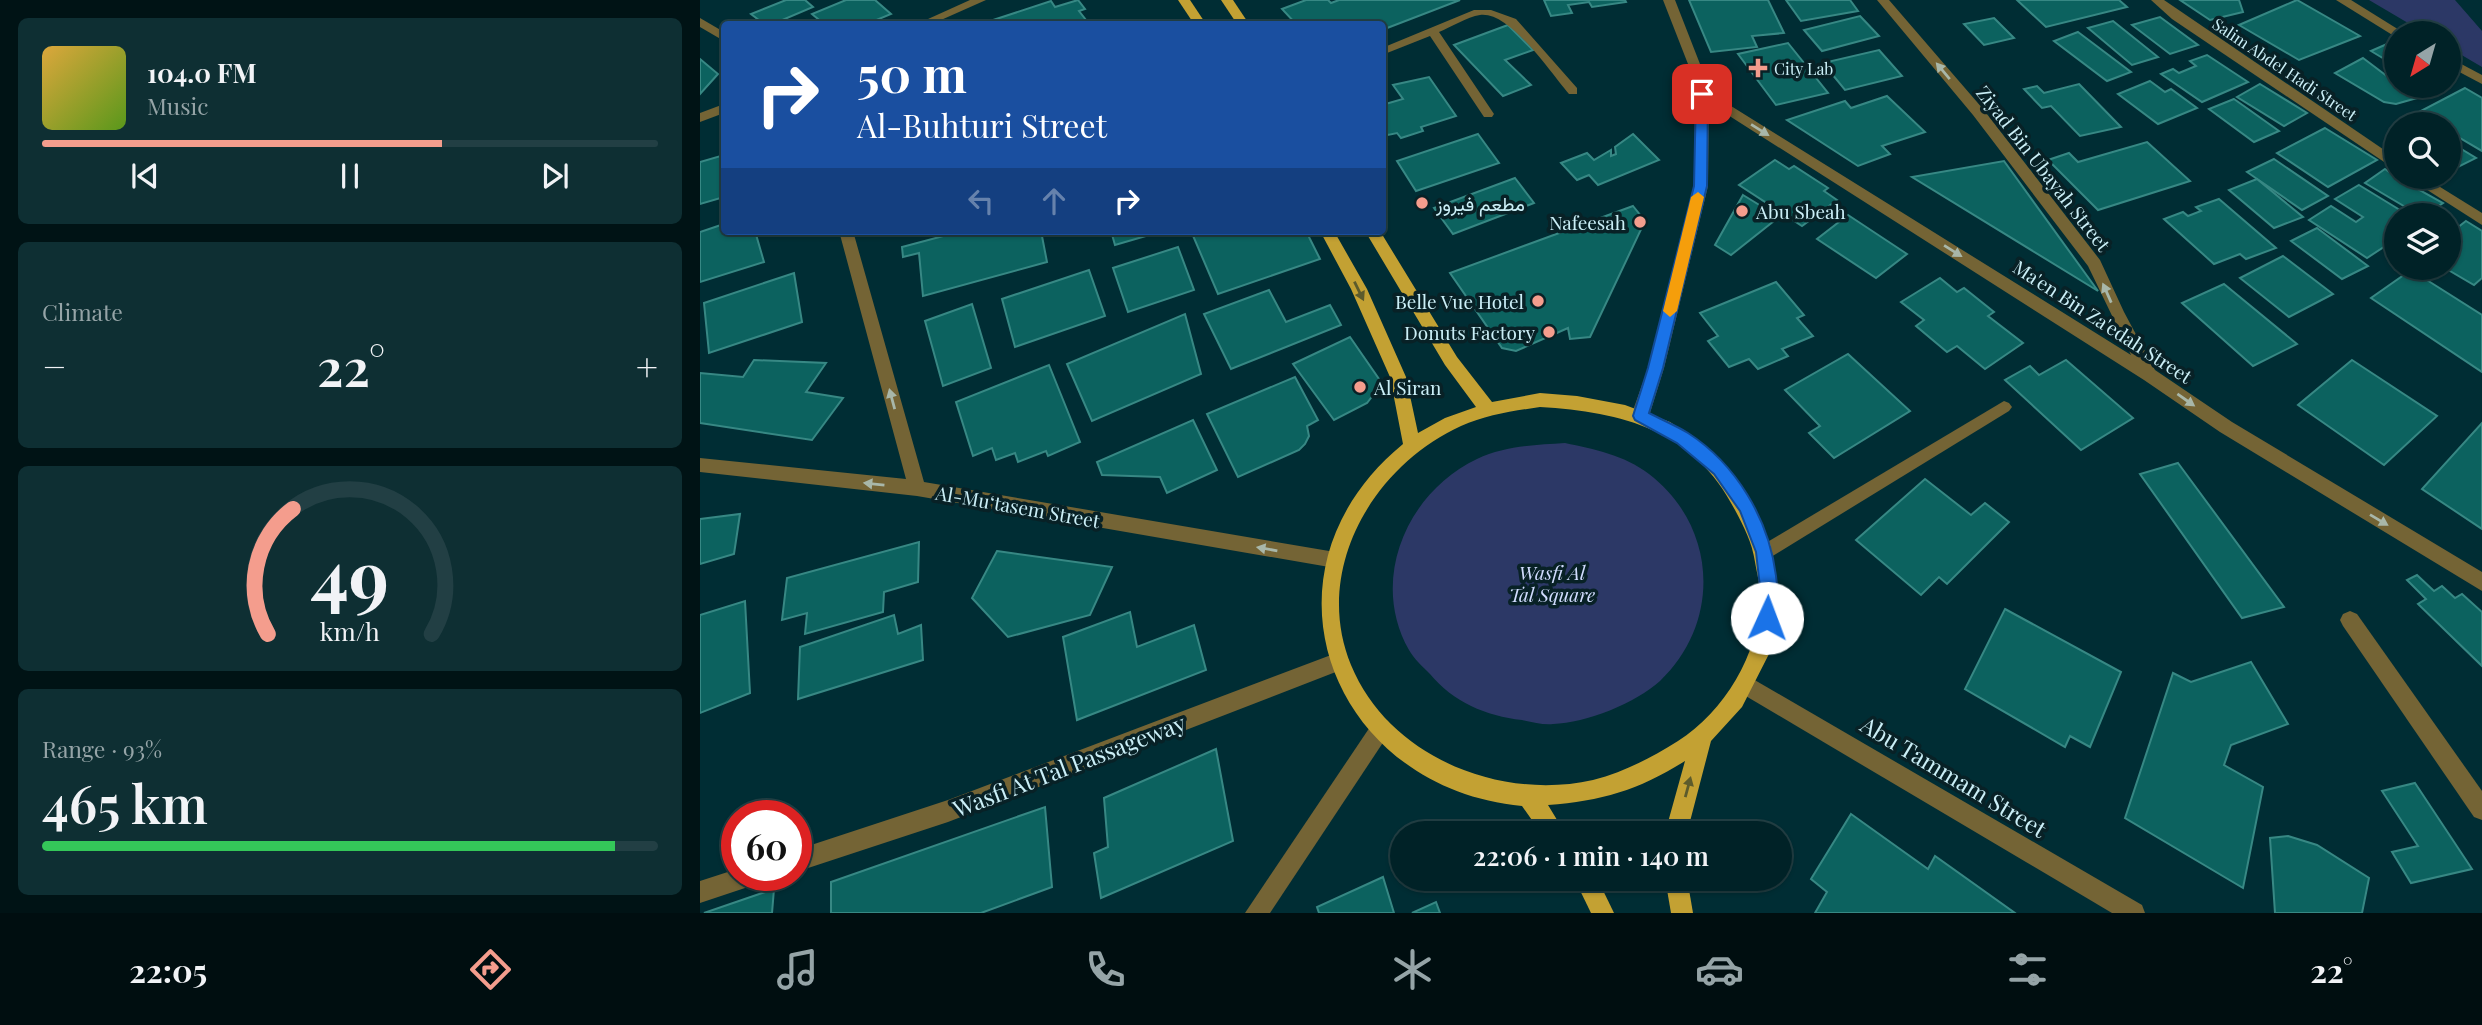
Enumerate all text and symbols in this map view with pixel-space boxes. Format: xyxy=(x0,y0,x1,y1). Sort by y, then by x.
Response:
street label: Salim Abdel Hadi Street xyxy=(2209,13,2361,125)
north arrow xyxy=(2384,21,2460,98)
map controls xyxy=(2384,21,2461,280)
text: 50 m xyxy=(857,40,967,105)
icon: right xyxy=(742,49,833,140)
text: 104.0 FM xyxy=(147,55,257,90)
marker: City Lab xyxy=(1748,58,1768,78)
place label: City Lab xyxy=(1774,58,1833,79)
one-way arrow xyxy=(1935,62,1951,80)
pin xyxy=(1672,64,1732,124)
icon: arrive xyxy=(1683,75,1721,113)
street label: Ziyad Bin Ubayah Street xyxy=(1971,80,2117,256)
text: Music xyxy=(147,90,208,121)
text: Al-Buhturi Street xyxy=(857,103,1107,146)
button: search xyxy=(2384,112,2461,189)
one-way arrow xyxy=(1750,124,1770,137)
icon: previous xyxy=(126,157,164,195)
icon: pause xyxy=(331,157,369,195)
icon: next xyxy=(536,157,574,195)
icon: left xyxy=(962,182,1000,220)
icon: ahead xyxy=(1035,182,1073,220)
icon: right xyxy=(1108,182,1146,220)
place label: مطعم فيروز xyxy=(1435,190,1525,217)
marker: مطعم فيروز xyxy=(1414,195,1430,211)
place label: Abu Sbeah xyxy=(1755,198,1846,224)
marker: Abu Sbeah xyxy=(1734,203,1750,219)
button: layers xyxy=(2384,203,2461,280)
place label: Nafeesah xyxy=(1549,209,1626,235)
marker: Nafeesah xyxy=(1632,214,1648,230)
one-way arrow xyxy=(1943,245,1962,258)
street label: Ma'en Bin Za'edah Street xyxy=(2009,253,2198,389)
one-way arrow xyxy=(1354,281,1365,301)
one-way arrow xyxy=(2101,282,2112,303)
place label: Belle Vue Hotel xyxy=(1395,288,1525,314)
marker: Belle Vue Hotel xyxy=(1530,293,1546,309)
text: Climate xyxy=(42,296,123,327)
place label: Donuts Factory xyxy=(1404,319,1535,345)
marker: Donuts Factory xyxy=(1541,324,1557,340)
text: 22° xyxy=(317,331,385,400)
text: − xyxy=(42,340,67,391)
text: + xyxy=(636,340,658,391)
place label: Al Siran xyxy=(1373,374,1442,400)
marker: Al Siran xyxy=(1352,379,1368,395)
one-way arrow xyxy=(886,388,897,410)
one-way arrow xyxy=(2177,393,2195,407)
one-way arrow xyxy=(862,478,884,489)
street label: Al-Muʻtasem Street xyxy=(933,479,1102,533)
one-way arrow xyxy=(2370,513,2389,526)
text: 49 xyxy=(311,526,389,623)
one-way arrow xyxy=(1256,543,1278,554)
park label: Wasfi Al Tal Square xyxy=(1509,559,1595,607)
position arrow xyxy=(1730,581,1804,655)
text: km/h xyxy=(320,614,380,647)
street label: Wasfi At Tal Passageway xyxy=(947,706,1190,824)
street label: Abu Tammam Street xyxy=(1854,708,2053,844)
text: Range · 93% xyxy=(42,733,162,764)
text: 465 km xyxy=(42,768,208,837)
one-way arrow xyxy=(1684,776,1694,797)
speed limit sign: 60 xyxy=(721,800,812,891)
text: 22:06 · 1 min · 140 m xyxy=(1473,838,1709,873)
icon: directions xyxy=(466,945,515,994)
icon: music xyxy=(773,945,822,994)
icon: phone xyxy=(1081,945,1130,994)
icon: climate xyxy=(1388,945,1437,994)
icon: car xyxy=(1695,945,1744,994)
icon: filters xyxy=(2003,945,2052,994)
text: 22:05 xyxy=(129,948,207,991)
text: 22° xyxy=(2310,948,2353,991)

